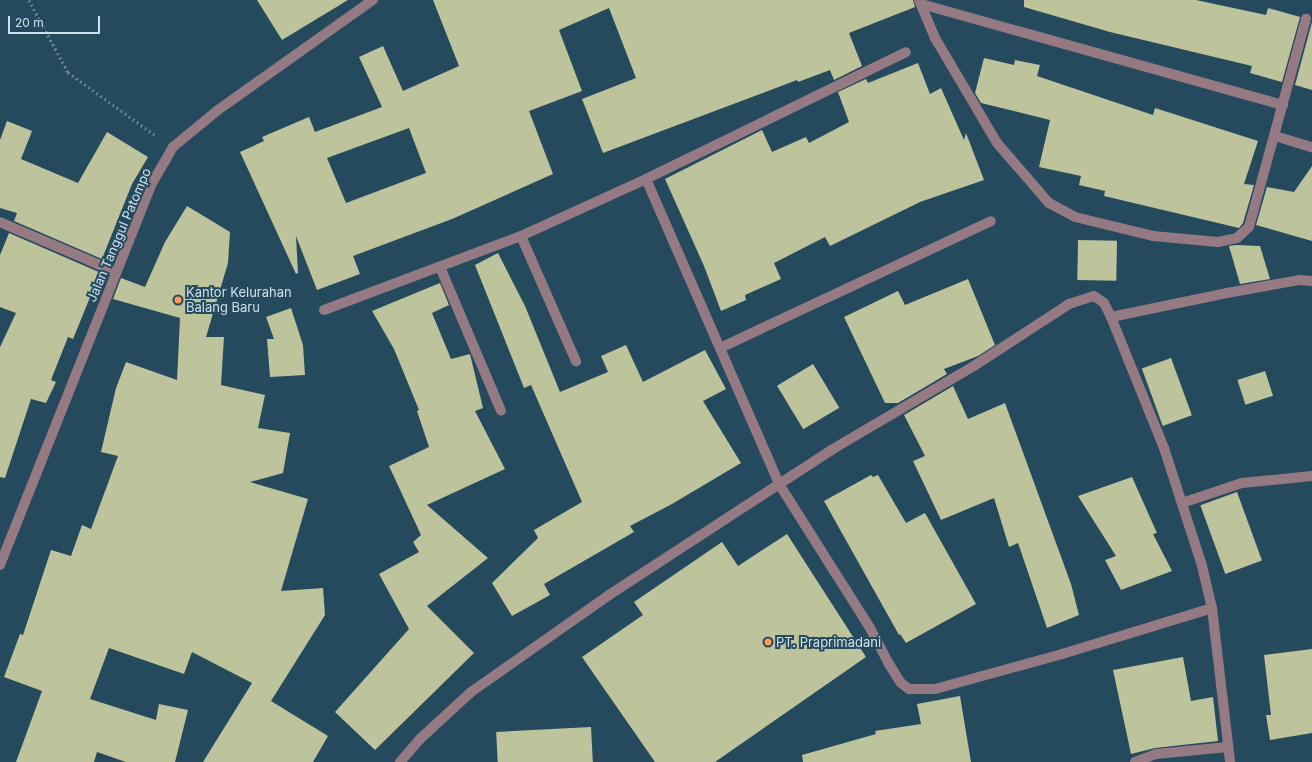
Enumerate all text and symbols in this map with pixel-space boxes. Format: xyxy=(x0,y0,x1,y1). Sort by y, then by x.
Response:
scale bar xyxy=(10,8,102,34)
text: 20 m xyxy=(15,15,44,30)
street label: Jalan Tanggul Patompo xyxy=(84,166,154,304)
place label: Kantor Kelurahan Balang Baru xyxy=(186,285,292,316)
marker: Kantor Kelurahan Balang Baru xyxy=(173,295,183,305)
place label: PT. Praprimadani xyxy=(776,634,881,650)
marker: PT. Praprimadani xyxy=(763,637,773,647)

